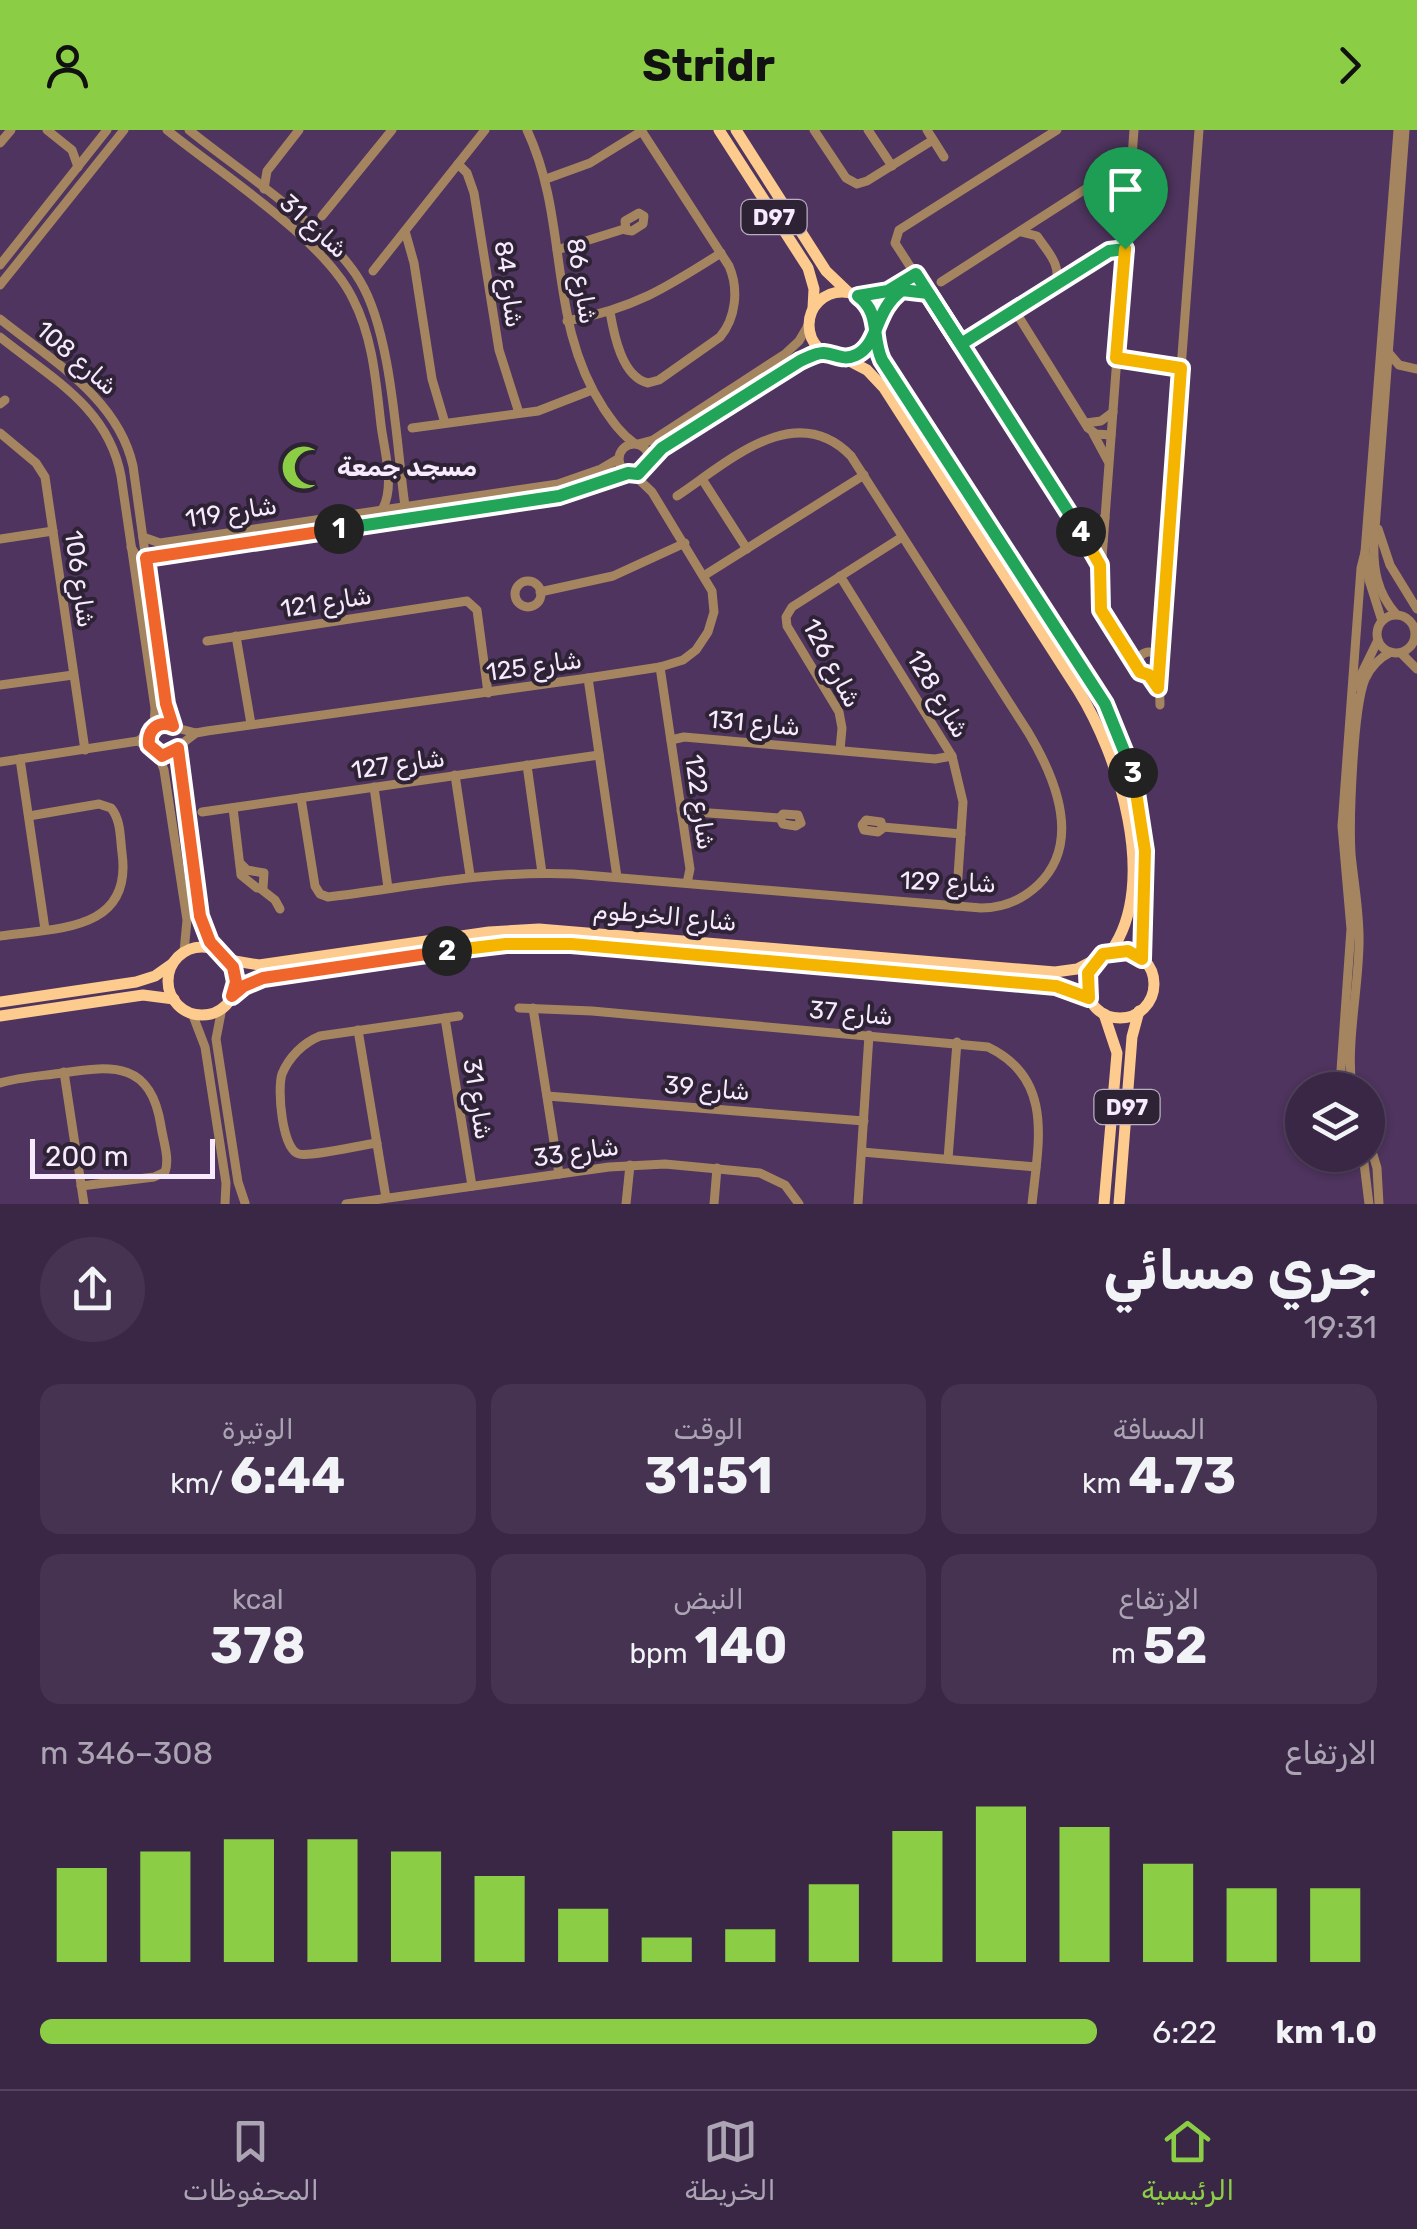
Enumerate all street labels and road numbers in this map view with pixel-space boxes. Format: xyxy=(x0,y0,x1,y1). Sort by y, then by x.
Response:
street label: شارع 31 xyxy=(272,188,354,266)
road number: D97 xyxy=(742,200,806,234)
street label: شارع 86 xyxy=(558,236,603,327)
street label: شارع 84 xyxy=(486,239,529,330)
street label: شارع 108 xyxy=(28,315,124,403)
street label: شارع 119 xyxy=(183,490,279,536)
street label: شارع 106 xyxy=(56,529,101,630)
street label: شارع 121 xyxy=(278,580,374,626)
street label: شارع 126 xyxy=(794,614,867,714)
street label: شارع 125 xyxy=(484,645,584,690)
street label: شارع 128 xyxy=(898,645,975,745)
street label: شارع 131 xyxy=(706,705,801,744)
street label: شارع 127 xyxy=(349,743,447,788)
street label: شارع 122 xyxy=(676,752,721,852)
street label: شارع 129 xyxy=(899,866,997,901)
street label: شارع الخرطوم xyxy=(592,895,738,940)
street label: شارع 37 xyxy=(808,995,894,1034)
street label: شارع 31 xyxy=(454,1056,499,1142)
street label: شارع 39 xyxy=(663,1070,751,1109)
road number: D97 xyxy=(1094,1090,1160,1124)
street label: شارع 33 xyxy=(531,1132,621,1175)

